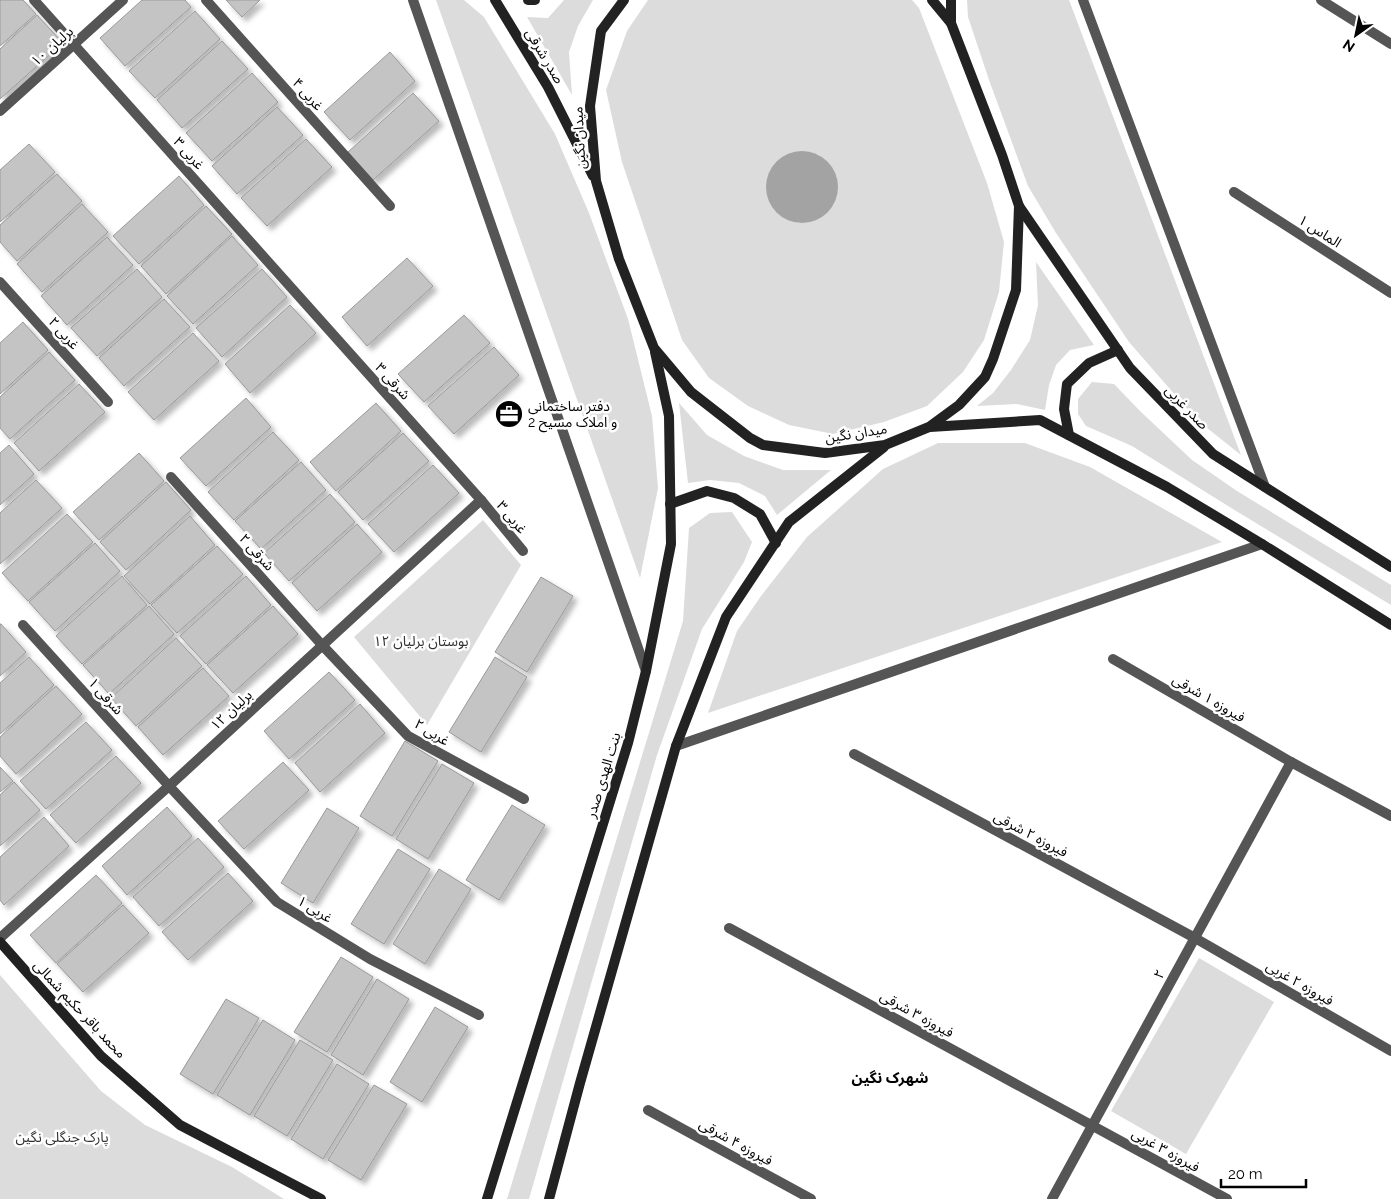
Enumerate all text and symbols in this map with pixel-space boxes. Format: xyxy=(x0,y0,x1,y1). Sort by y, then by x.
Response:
north arrow xyxy=(1331,10,1381,60)
street label: برلیان ۱۰ xyxy=(28,23,77,70)
street label: صدر شرقی xyxy=(521,26,568,87)
text: N xyxy=(1340,36,1358,56)
street label: ۴ غربی xyxy=(289,75,327,114)
street label: میدان نگین xyxy=(569,106,590,170)
street label: ۳ غربی xyxy=(170,134,208,173)
street label: الماس ۱ xyxy=(1295,211,1344,252)
street label: ۲ غربی xyxy=(45,314,83,353)
street label: ۳ شرقی xyxy=(372,359,414,403)
street label: صدر غربی xyxy=(1161,382,1212,433)
place label: دفتر ساختمانی و املاک مسیح 2 xyxy=(528,398,617,433)
office icon: دفتر ساختمانی و املاک مسیح 2 xyxy=(494,399,524,429)
street label: میدان نگین xyxy=(824,420,888,447)
street label: ۳ غربی xyxy=(493,497,530,537)
street label: ۲ شرقی xyxy=(236,530,278,574)
park label: بوستان برلیان ۱۲ xyxy=(374,633,469,650)
street label: فیروزه ۱ شرقی xyxy=(1169,671,1248,726)
street label: ۱ شرقی xyxy=(85,674,127,718)
street label: برلیان ۱۲ xyxy=(207,687,256,734)
street label: ۲ غربی xyxy=(411,715,452,749)
street label: بنت الهدی صدر xyxy=(582,730,625,821)
street label: فیروزه ۲ شرقی xyxy=(991,808,1071,861)
street label: ۱ غربی xyxy=(294,892,335,927)
street label: محمد باقر حکیم شمالی xyxy=(28,957,129,1063)
street label: فیروزه ۲ غربی xyxy=(1263,957,1336,1010)
street label: ۲ xyxy=(1150,967,1168,981)
street label: فیروزه ۳ شرقی xyxy=(877,987,956,1042)
district label: شهرک نگین xyxy=(852,1069,928,1087)
street label: فیروزه ۴ شرقی xyxy=(696,1115,775,1170)
street label: فیروزه ۳ غربی xyxy=(1129,1125,1203,1176)
park label: پارک جنگلی نگین xyxy=(15,1129,109,1147)
scale bar xyxy=(1221,1156,1306,1188)
text: 20 m xyxy=(1228,1165,1263,1183)

